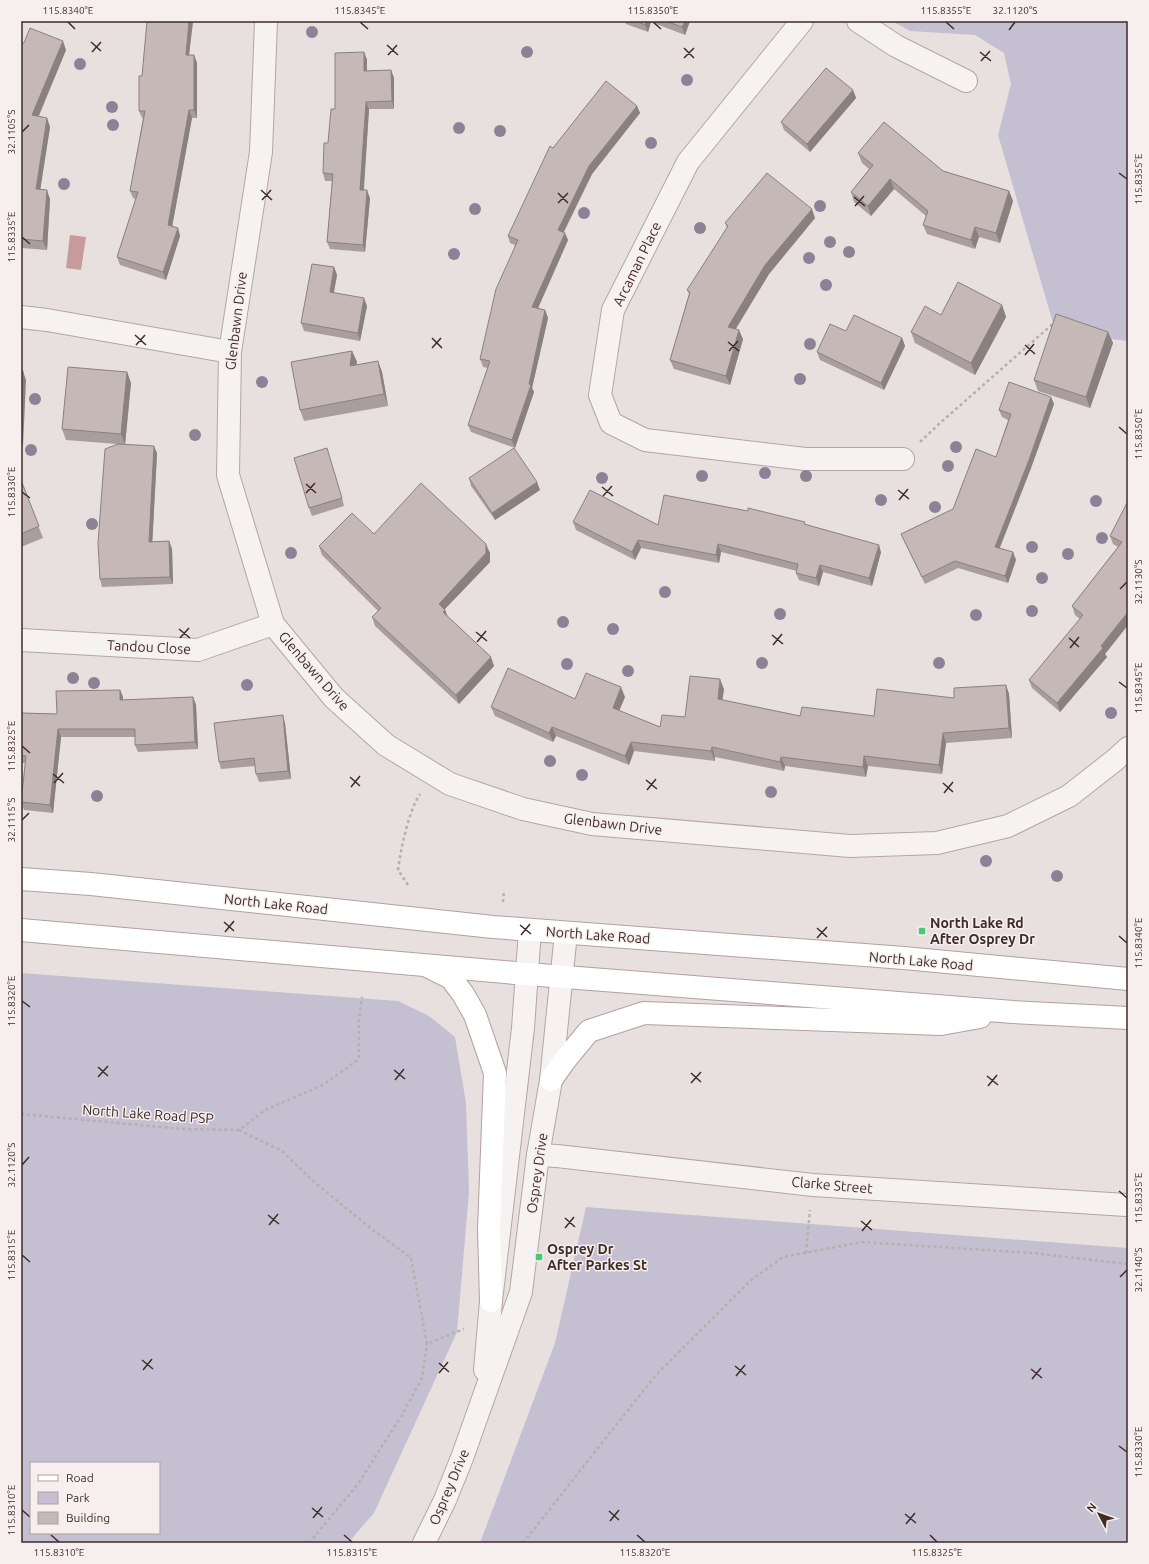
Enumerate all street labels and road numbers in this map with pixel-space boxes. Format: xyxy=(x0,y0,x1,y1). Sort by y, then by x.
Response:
street label: Arcaman Place xyxy=(610,219,664,309)
street label: Glenbawn Drive xyxy=(222,271,250,371)
street label: Glenbawn Drive xyxy=(275,628,353,714)
street label: Tandou Close xyxy=(107,637,191,657)
street label: Glenbawn Drive xyxy=(563,810,663,838)
street label: North Lake Road xyxy=(223,891,329,917)
street label: North Lake Road xyxy=(545,923,651,947)
street label: North Lake Road xyxy=(868,948,974,974)
street label: North Lake Road PSP xyxy=(82,1101,214,1127)
street label: Osprey Drive xyxy=(523,1132,551,1214)
street label: Clarke Street xyxy=(791,1173,874,1197)
street label: Osprey Drive xyxy=(426,1447,472,1527)

